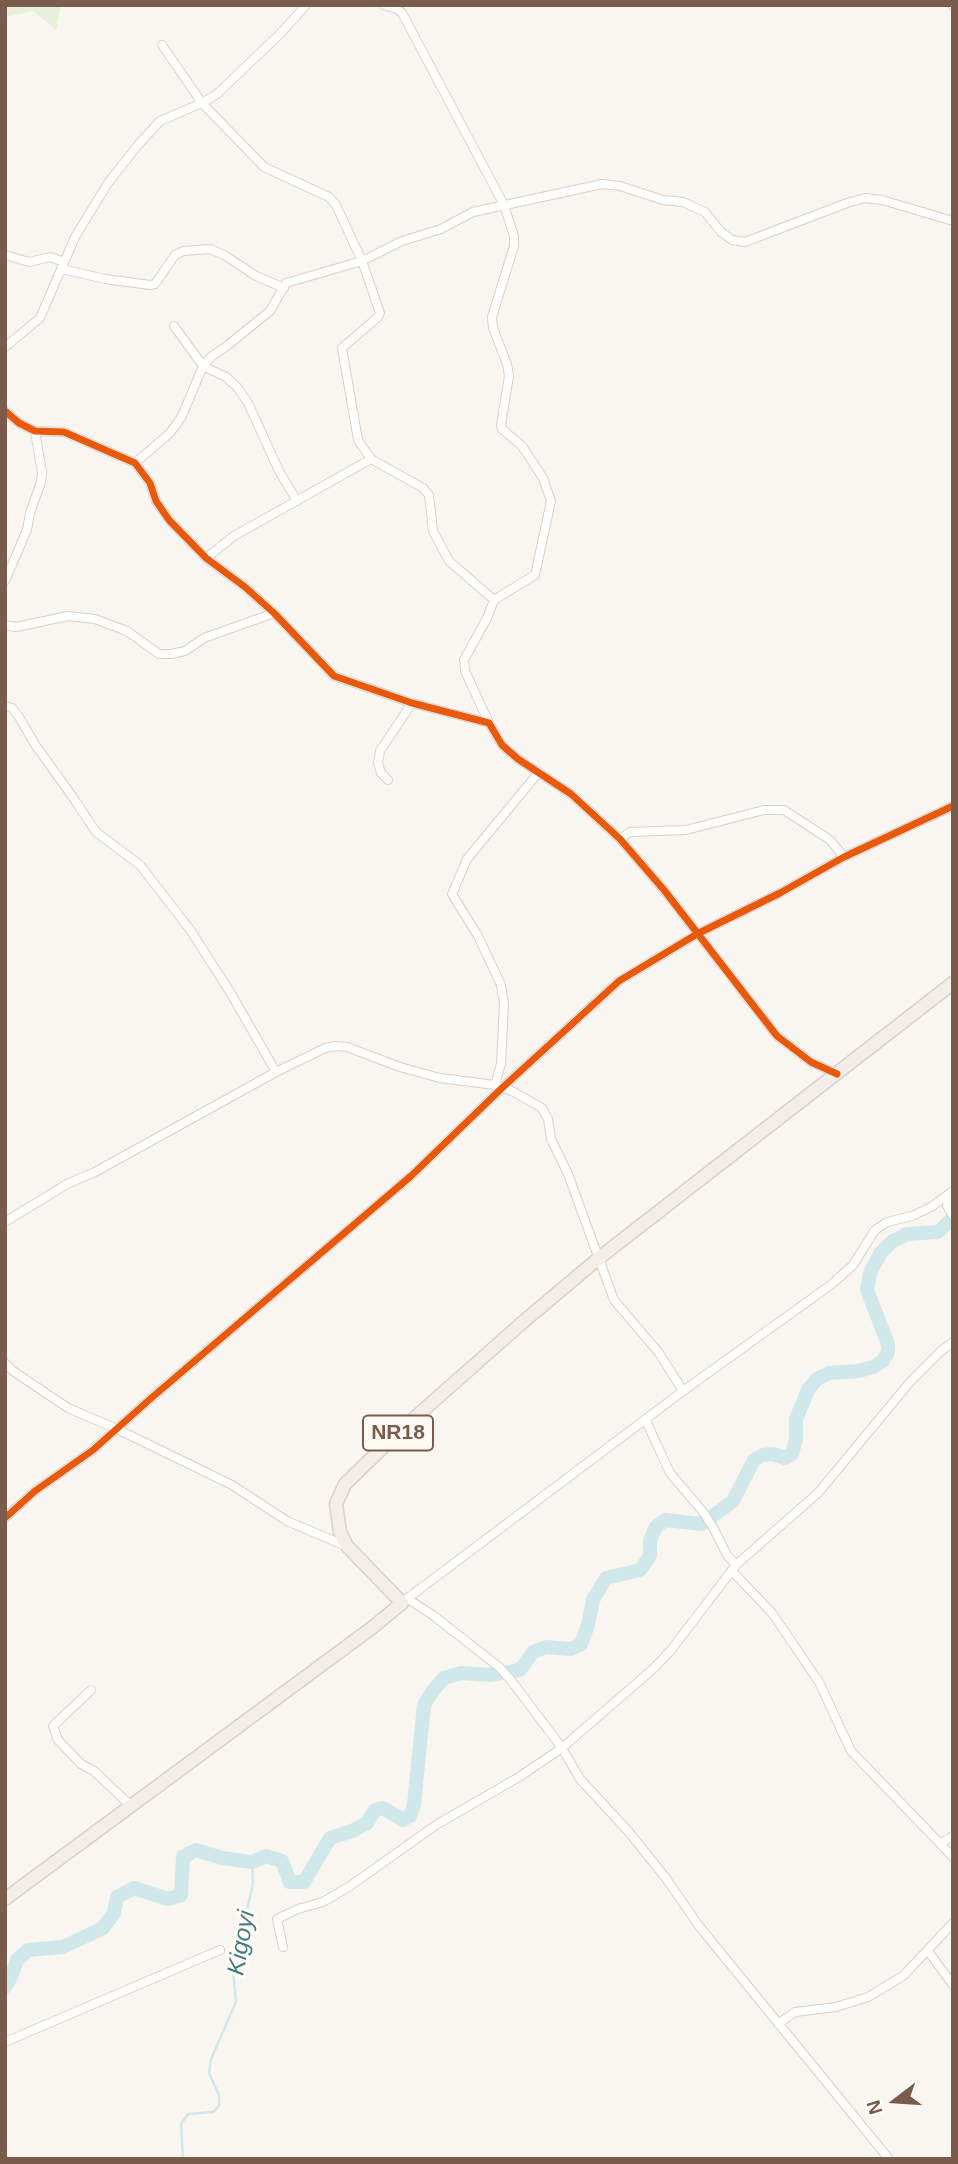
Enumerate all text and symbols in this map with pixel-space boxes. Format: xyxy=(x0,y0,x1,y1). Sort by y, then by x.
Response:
road number: NR18 xyxy=(363,1416,433,1450)
water label: Kigoyi xyxy=(222,1908,262,1978)
north arrow xyxy=(860,2066,930,2136)
text: N xyxy=(862,2098,886,2117)

